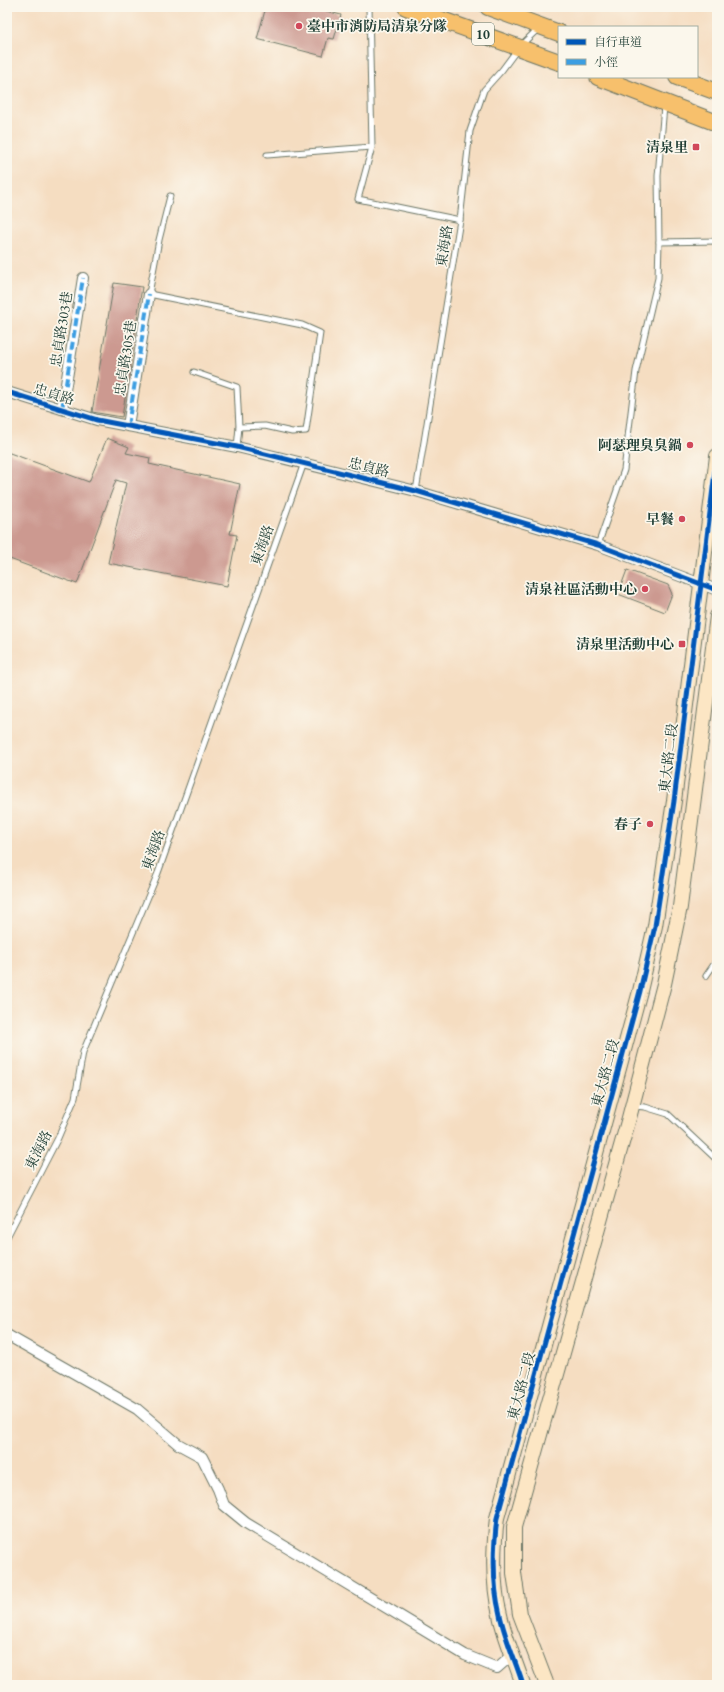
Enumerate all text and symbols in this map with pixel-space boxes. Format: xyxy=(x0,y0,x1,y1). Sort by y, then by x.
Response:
place label: 臺中市消防局清泉分隊 xyxy=(307,17,447,35)
marker: 臺中市消防局清泉分隊 xyxy=(294,21,304,31)
road number: 10 xyxy=(472,23,494,45)
legend xyxy=(558,26,698,78)
text: 自行車道 xyxy=(594,34,642,50)
text: 小徑 xyxy=(594,54,618,70)
place label: 清泉里 xyxy=(646,138,688,156)
marker: 清泉里 xyxy=(691,142,701,152)
street label: 東海路 xyxy=(432,224,456,268)
street label: 忠貞路303巷 xyxy=(46,290,76,368)
street label: 忠貞路305巷 xyxy=(110,319,140,397)
street label: 忠貞路 xyxy=(31,379,77,409)
place label: 阿瑟理臭臭鍋 xyxy=(598,436,682,454)
marker: 阿瑟理臭臭鍋 xyxy=(685,440,695,450)
street label: 忠貞路 xyxy=(346,453,392,481)
place label: 早餐 xyxy=(646,510,674,528)
marker: 早餐 xyxy=(677,514,687,524)
street label: 東海路 xyxy=(246,522,278,568)
place label: 清泉社區活動中心 xyxy=(525,580,637,598)
marker: 清泉社區活動中心 xyxy=(640,584,650,594)
place label: 清泉里活動中心 xyxy=(576,635,674,653)
marker: 清泉里活動中心 xyxy=(677,639,687,649)
street label: 東大路二段 xyxy=(655,722,681,794)
place label: 春子 xyxy=(614,815,642,833)
marker: 春子 xyxy=(645,819,655,829)
street label: 東海路 xyxy=(137,827,169,873)
street label: 東大路二段 xyxy=(587,1037,623,1109)
street label: 東海路 xyxy=(20,1127,56,1173)
street label: 東大路二段 xyxy=(503,1350,539,1422)

